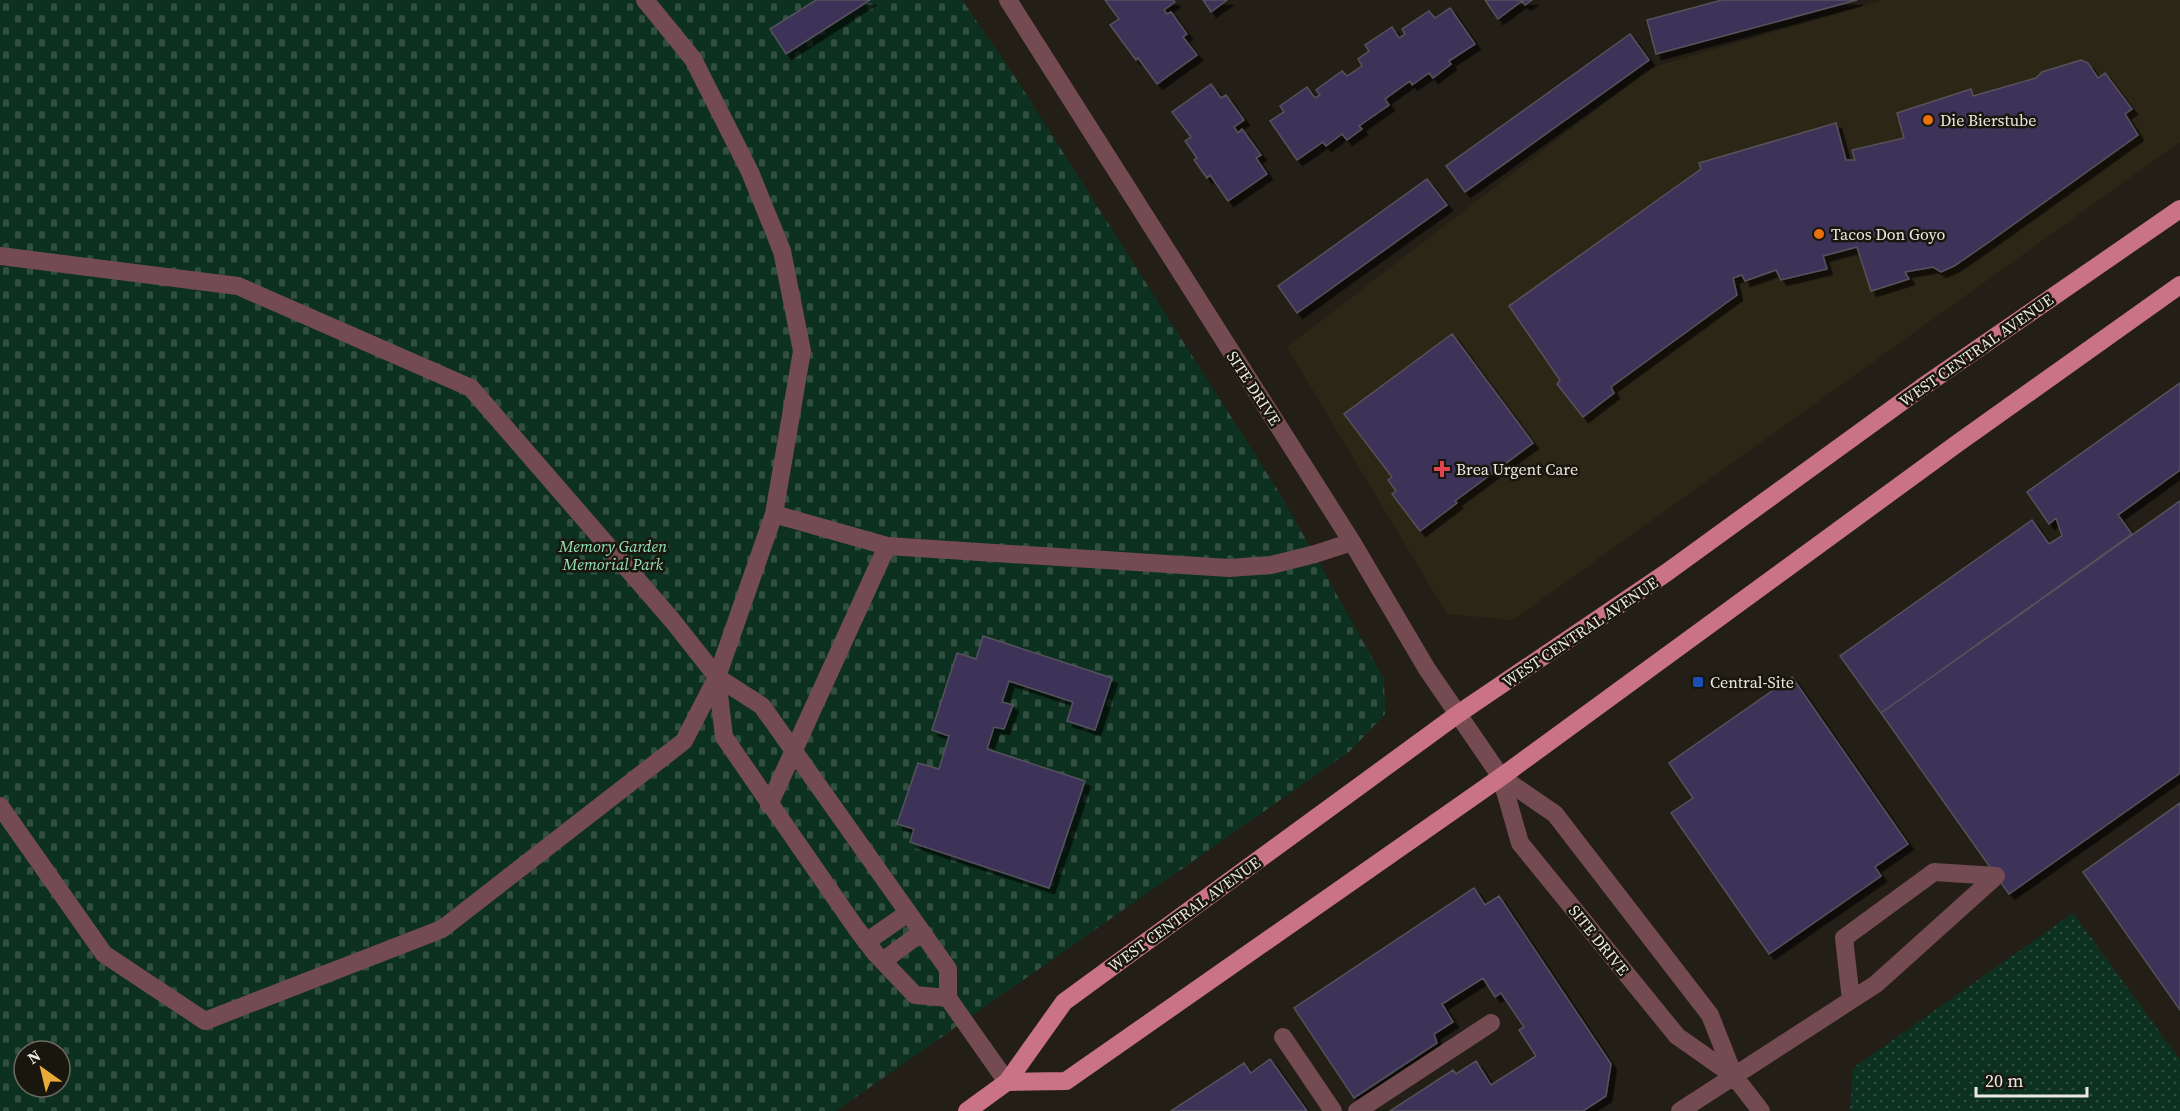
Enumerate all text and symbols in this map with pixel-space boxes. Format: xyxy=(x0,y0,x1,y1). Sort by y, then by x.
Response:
place label: Die Bierstube xyxy=(1940,109,2036,131)
marker: Die Bierstube xyxy=(1921,113,1935,127)
place label: Tacos Don Goyo xyxy=(1831,223,1945,245)
marker: Tacos Don Goyo xyxy=(1812,227,1826,241)
street label: WEST CENTRAL AVENUE xyxy=(1895,288,2058,412)
street label: SITE DRIVE xyxy=(1222,346,1286,430)
place label: Brea Urgent Care xyxy=(1456,458,1578,480)
marker: Brea Urgent Care xyxy=(1433,460,1451,478)
park label: Memory Garden Memorial Park xyxy=(558,535,667,575)
street label: WEST CENTRAL AVENUE xyxy=(1498,571,1662,692)
place label: Central-Site xyxy=(1710,671,1794,693)
marker: Central-Site xyxy=(1691,675,1705,689)
street label: WEST CENTRAL AVENUE xyxy=(1103,851,1265,977)
street label: SITE DRIVE xyxy=(1564,900,1634,980)
north arrow xyxy=(12,1039,72,1099)
text: N xyxy=(23,1044,45,1069)
scale bar xyxy=(1976,1060,2087,1098)
text: 20 m xyxy=(1985,1068,2023,1093)

